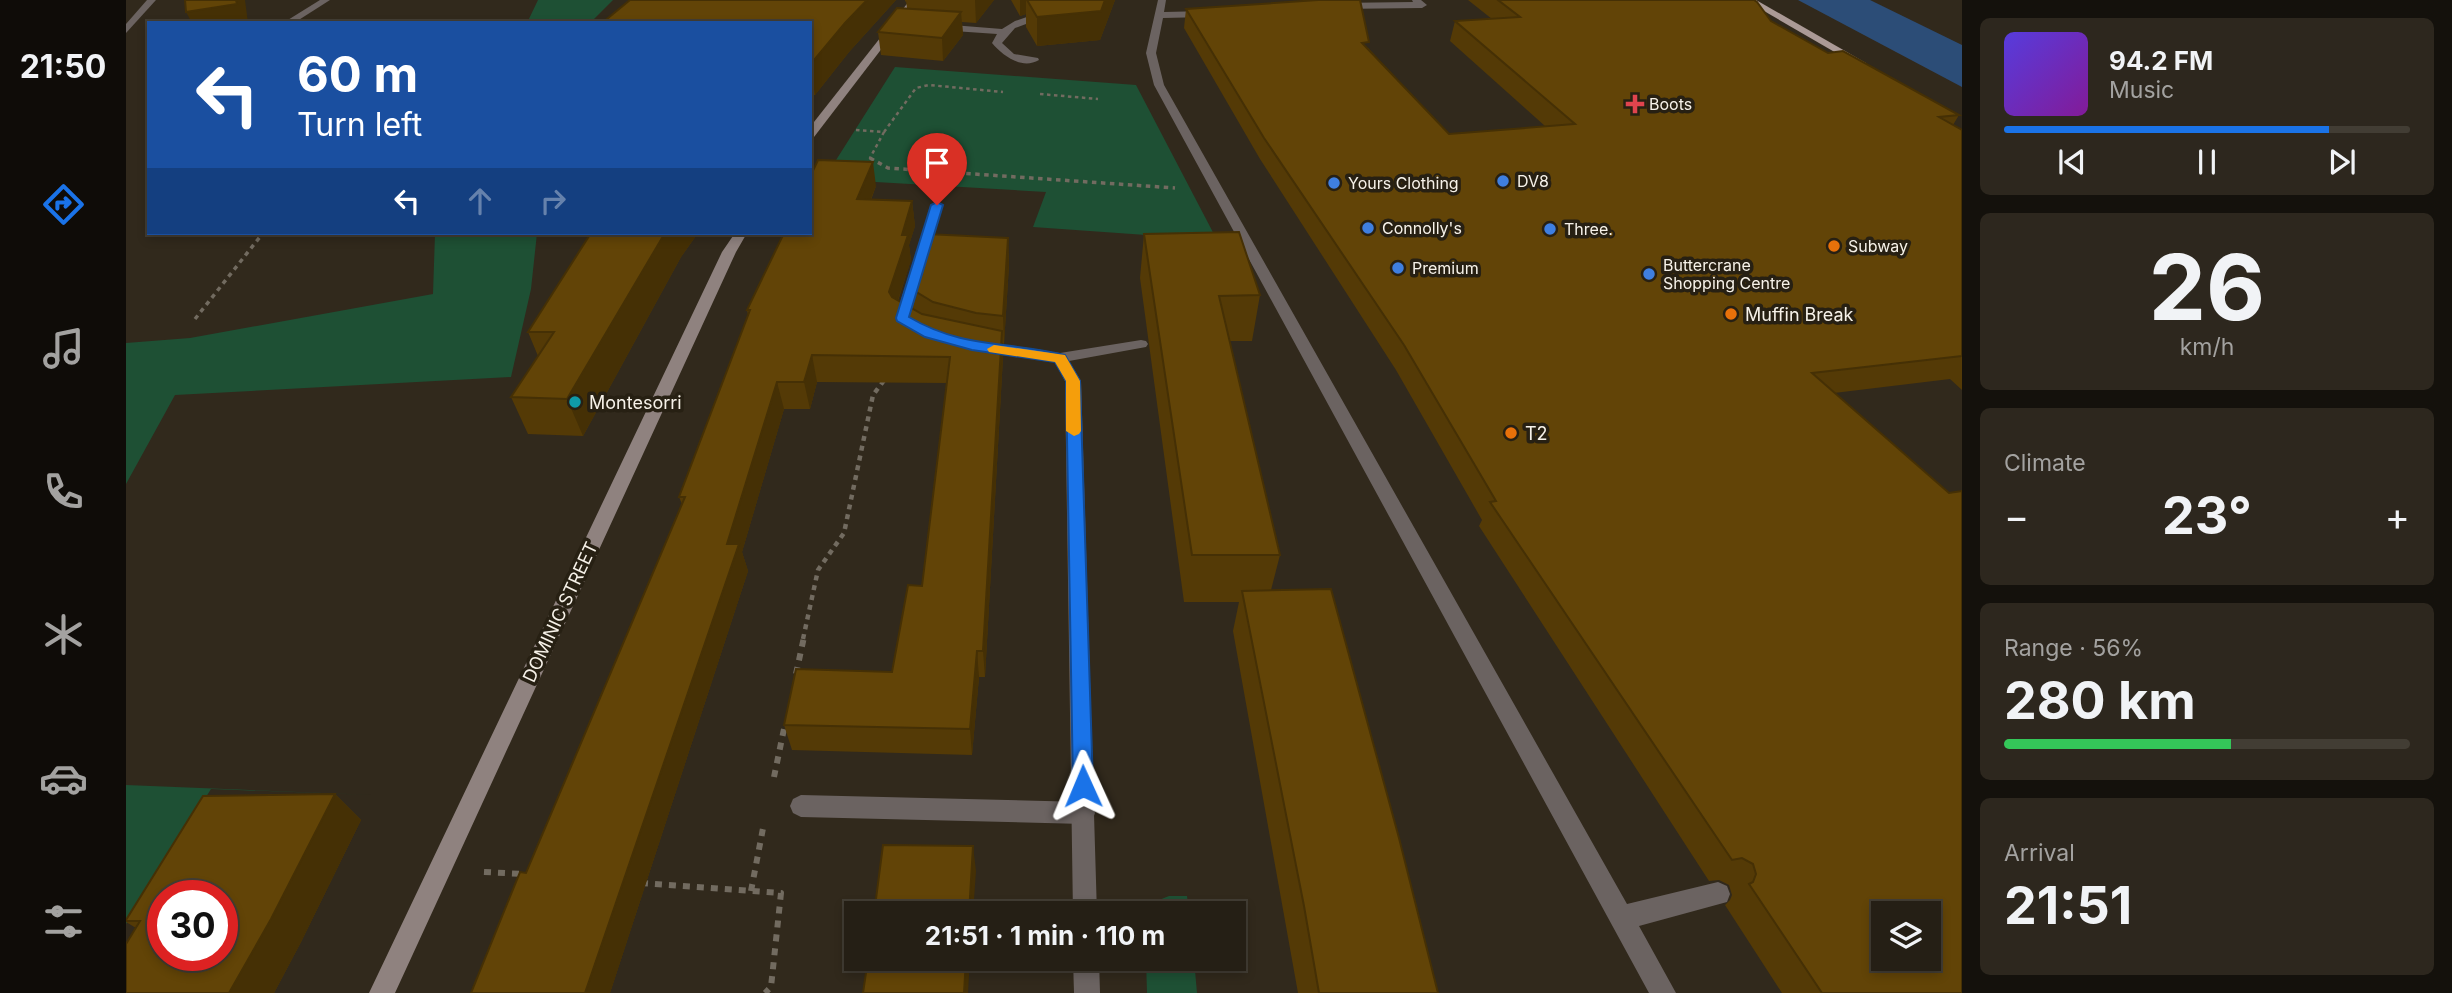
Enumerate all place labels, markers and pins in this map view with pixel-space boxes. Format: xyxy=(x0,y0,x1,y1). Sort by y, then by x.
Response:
place label: Boots xyxy=(1649,94,1692,114)
marker: Boots xyxy=(1627,96,1643,112)
pin xyxy=(907,133,967,205)
place label: DV8 xyxy=(1517,171,1549,191)
place label: Yours Clothing xyxy=(1348,173,1459,193)
marker: DV8 xyxy=(1495,173,1511,189)
marker: Yours Clothing xyxy=(1326,175,1342,191)
place label: Connolly's xyxy=(1382,218,1462,238)
place label: Three. xyxy=(1564,219,1613,239)
marker: Connolly's xyxy=(1360,220,1376,236)
marker: Three. xyxy=(1542,221,1558,237)
place label: Subway xyxy=(1848,236,1908,256)
marker: Subway xyxy=(1826,238,1842,254)
place label: Buttercrane Shopping Centre xyxy=(1663,255,1790,293)
place label: Premium xyxy=(1412,258,1479,278)
marker: Premium xyxy=(1390,260,1406,276)
marker: Buttercrane Shopping Centre xyxy=(1641,266,1657,282)
place label: Muffin Break xyxy=(1745,304,1854,325)
marker: Muffin Break xyxy=(1723,306,1739,322)
place label: Montesorri xyxy=(589,392,682,413)
marker: Montesorri xyxy=(567,394,583,410)
place label: T2 xyxy=(1525,423,1548,444)
marker: T2 xyxy=(1503,425,1519,441)

